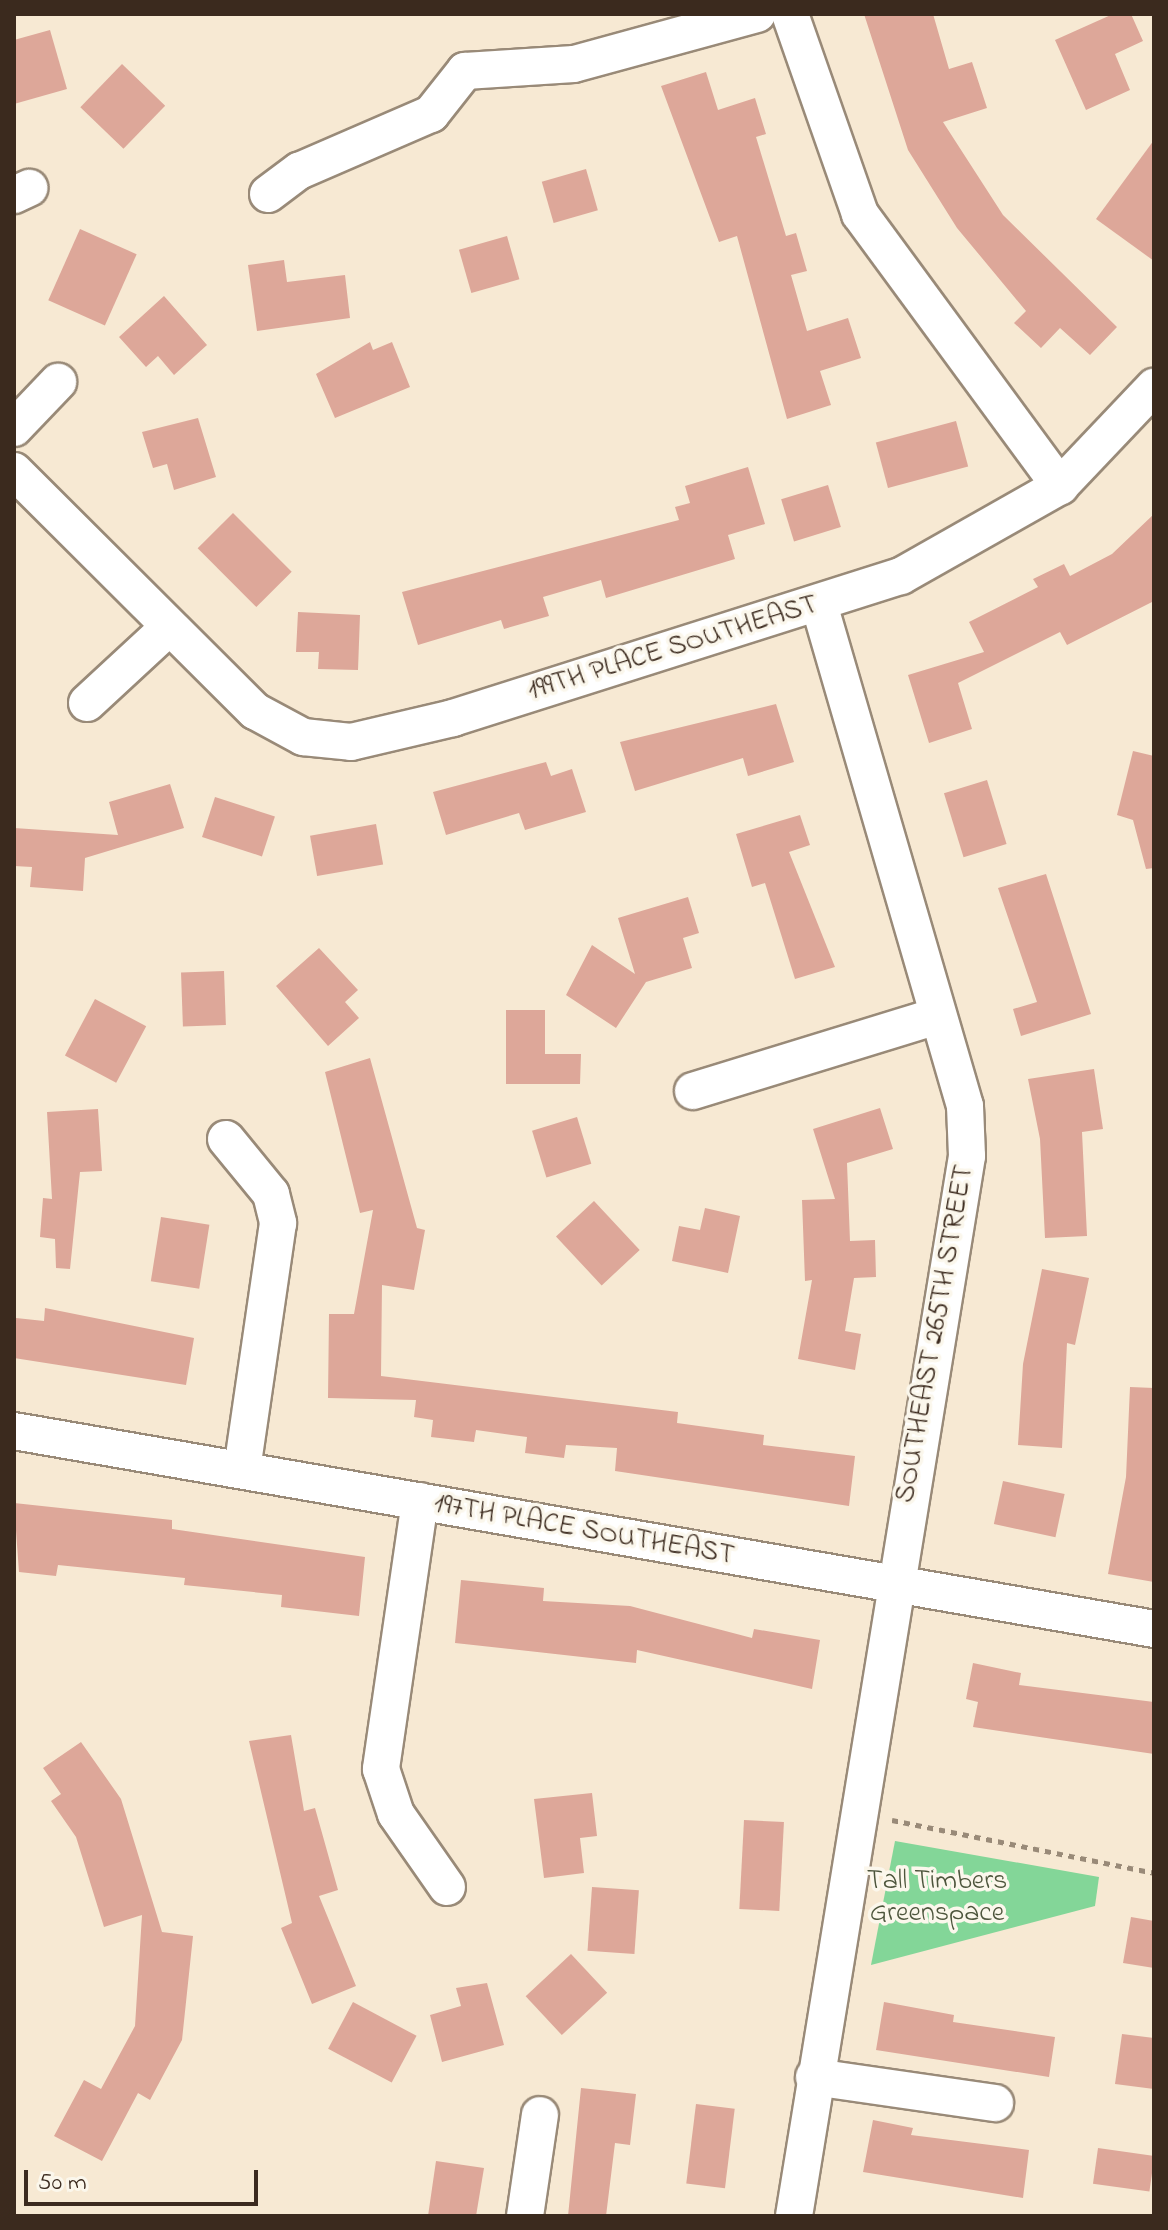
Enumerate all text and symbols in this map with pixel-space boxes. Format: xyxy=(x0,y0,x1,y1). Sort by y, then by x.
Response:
street label: 199TH PLACE SOUTHEAST xyxy=(524,589,822,709)
street label: SOUTHEAST 265TH STREET xyxy=(890,1162,982,1506)
street label: 197TH PLACE SOUTHEAST xyxy=(431,1488,737,1574)
park label: Tall Timbers Greenspace xyxy=(867,1865,1007,1931)
scale bar xyxy=(28,2154,262,2204)
text: 50 m xyxy=(38,2166,87,2201)

